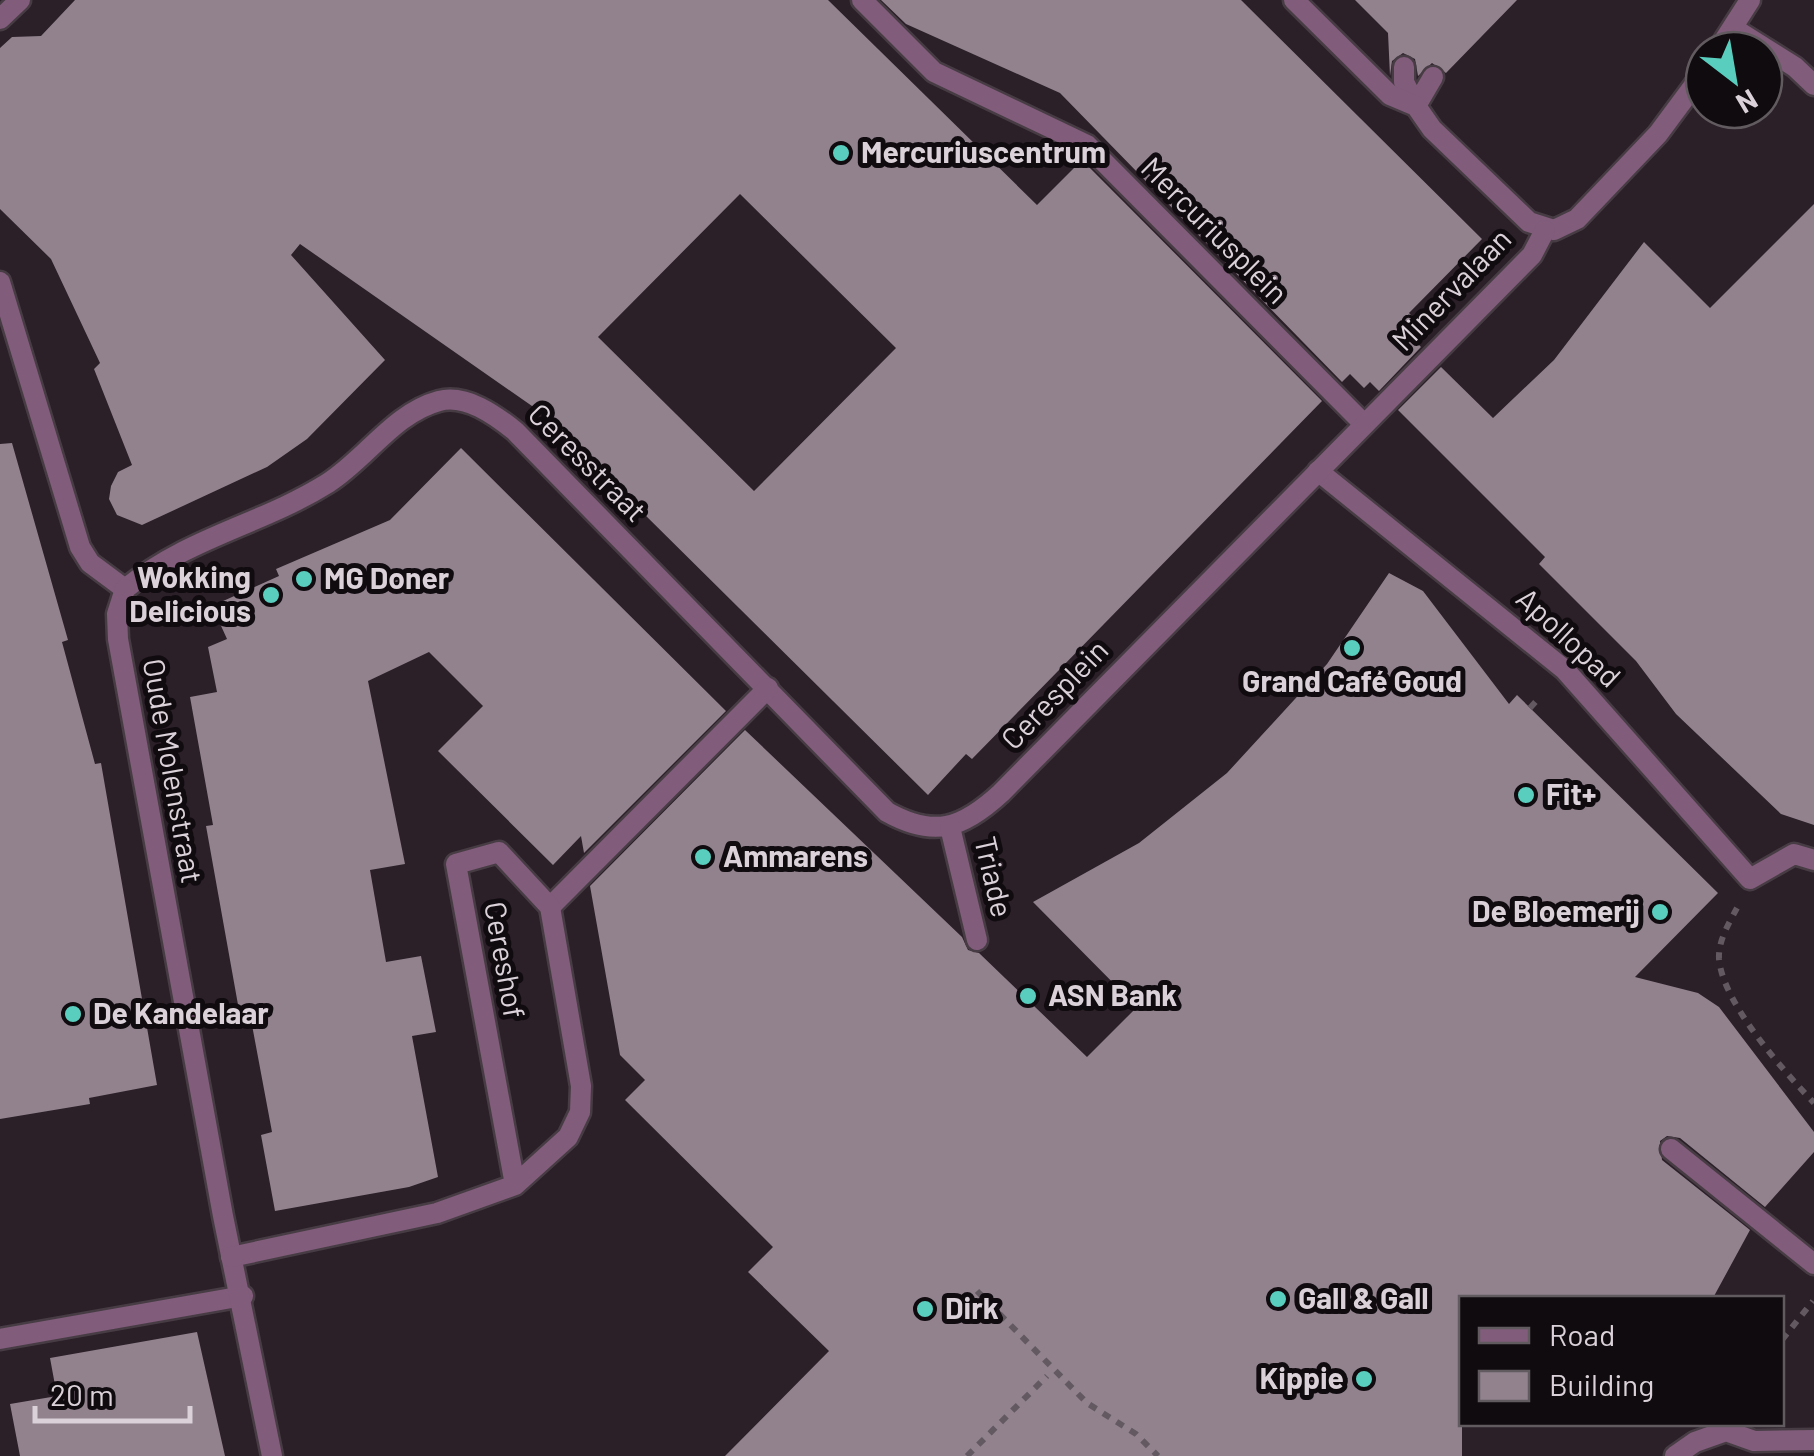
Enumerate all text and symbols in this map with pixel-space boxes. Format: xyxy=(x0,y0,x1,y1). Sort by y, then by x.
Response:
north arrow xyxy=(1684,30,1784,130)
text: N xyxy=(1731,83,1764,122)
place label: Mercuriuscentrum xyxy=(861,133,1106,169)
marker: Mercuriuscentrum xyxy=(830,142,852,164)
street label: Mercuriusplein xyxy=(1135,149,1296,310)
street label: Minervalaan xyxy=(1384,220,1518,357)
street label: Ceresstraat xyxy=(522,395,655,528)
place label: Wokking Delicious xyxy=(129,558,251,628)
place label: MG Doner xyxy=(324,559,450,595)
marker: MG Doner xyxy=(293,568,315,590)
street label: Apollopad xyxy=(1510,579,1629,694)
marker: Wokking Delicious xyxy=(260,584,282,606)
street label: Ceresplein xyxy=(993,631,1115,756)
marker: Grand Café Goud xyxy=(1341,637,1363,659)
street label: Oude Molenstraat xyxy=(136,655,211,886)
place label: Grand Café Goud xyxy=(1242,662,1462,698)
place label: Fit+ xyxy=(1546,775,1596,811)
marker: Fit+ xyxy=(1515,784,1537,806)
street label: Triade xyxy=(968,833,1022,920)
place label: Ammarens xyxy=(723,837,868,873)
marker: Ammarens xyxy=(692,846,714,868)
place label: De Bloemerij xyxy=(1472,892,1640,928)
street label: Cereshof xyxy=(478,898,534,1021)
marker: De Bloemerij xyxy=(1649,901,1671,923)
place label: ASN Bank xyxy=(1048,976,1177,1012)
marker: ASN Bank xyxy=(1017,985,1039,1007)
place label: De Kandelaar xyxy=(93,994,269,1030)
marker: De Kandelaar xyxy=(62,1003,84,1025)
place label: Gall & Gall xyxy=(1298,1279,1429,1315)
marker: Gall & Gall xyxy=(1267,1288,1289,1310)
place label: Dirk xyxy=(945,1289,999,1325)
legend xyxy=(1459,1296,1784,1426)
marker: Dirk xyxy=(914,1298,936,1320)
text: Road xyxy=(1549,1316,1615,1352)
place label: Kippie xyxy=(1259,1359,1344,1395)
scale bar xyxy=(35,1361,190,1423)
text: Building xyxy=(1549,1366,1654,1402)
marker: Kippie xyxy=(1353,1368,1375,1390)
text: 20 m xyxy=(50,1376,114,1412)

